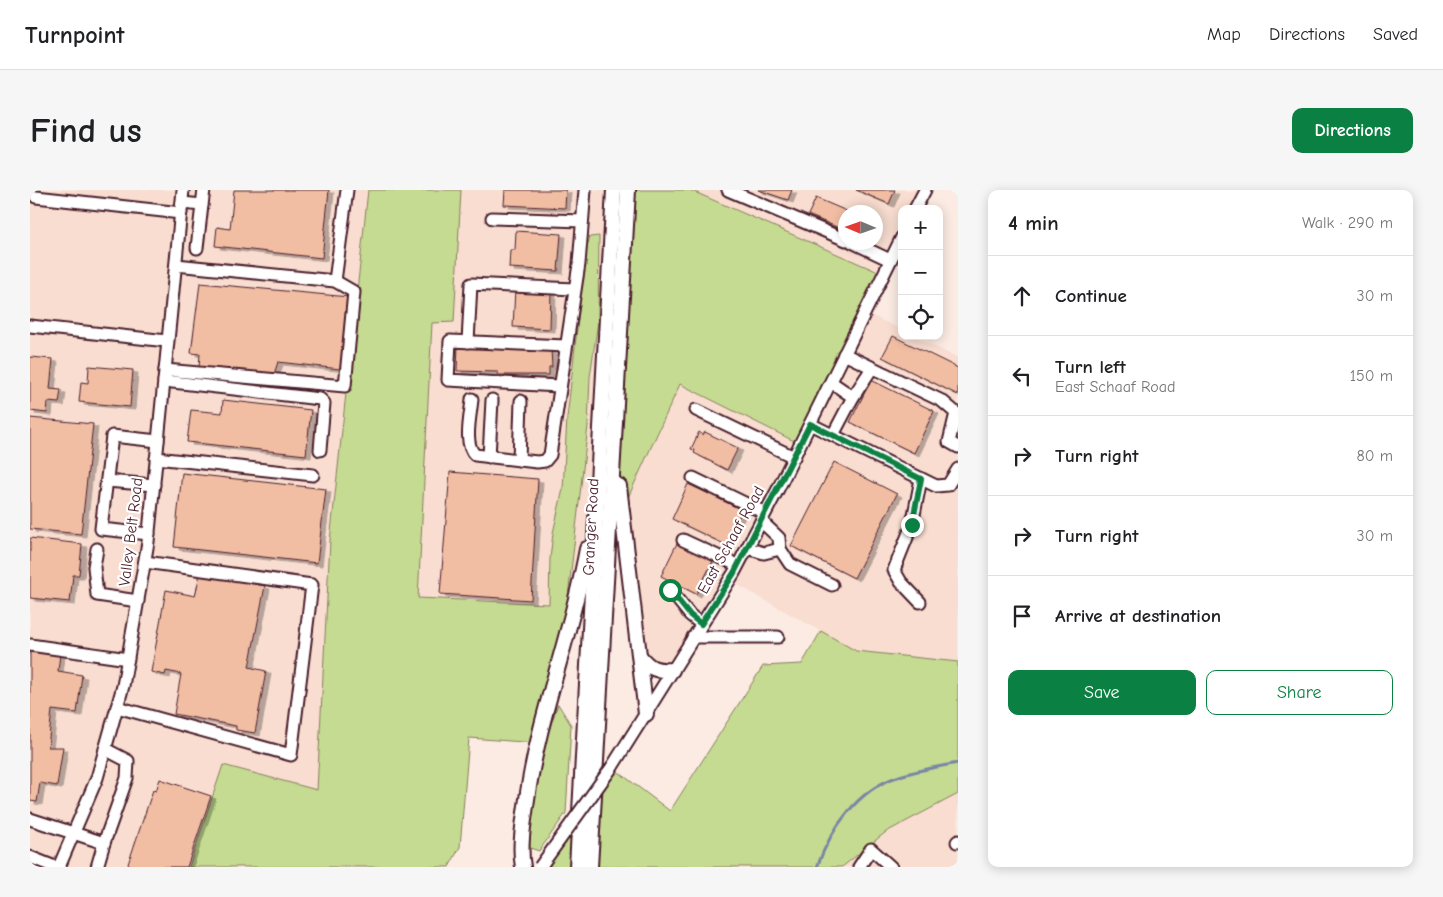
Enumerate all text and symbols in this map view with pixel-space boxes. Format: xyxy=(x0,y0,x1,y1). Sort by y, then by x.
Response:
text: Turnpoint xyxy=(25,21,124,49)
text: Map xyxy=(1207,24,1241,45)
text: Directions xyxy=(1269,24,1345,45)
text: Saved xyxy=(1373,24,1418,45)
button: Directions xyxy=(1292,108,1413,153)
text: Find us xyxy=(30,110,142,151)
north arrow xyxy=(838,205,883,250)
map controls xyxy=(898,205,943,340)
button: + xyxy=(898,205,943,250)
text: 4 min xyxy=(1008,211,1059,235)
text: Walk · 290 m xyxy=(1302,214,1393,232)
button: − xyxy=(898,250,943,295)
icon: ahead xyxy=(1008,282,1036,310)
text: Continue xyxy=(1055,285,1127,307)
text: 30 m xyxy=(1357,287,1393,305)
button: locate xyxy=(898,295,943,340)
text: Turn left xyxy=(1055,356,1126,378)
icon: left xyxy=(1008,362,1036,390)
text: 150 m xyxy=(1350,367,1393,385)
text: East Schaaf Road xyxy=(1055,378,1175,396)
icon: right xyxy=(1008,442,1036,470)
text: Turn right xyxy=(1055,445,1139,467)
text: 80 m xyxy=(1356,447,1393,465)
street label: Valley Belt Road xyxy=(115,477,147,587)
street label: Granger Road xyxy=(579,478,603,576)
street label: East Schaaf Road xyxy=(694,483,768,597)
route end xyxy=(901,514,924,537)
icon: right xyxy=(1008,522,1036,550)
text: Turn right xyxy=(1055,525,1139,547)
text: 30 m xyxy=(1357,527,1393,545)
route start xyxy=(659,579,682,602)
icon: arrive xyxy=(1008,602,1036,630)
text: Arrive at destination xyxy=(1055,605,1221,627)
button: Save xyxy=(1008,670,1196,715)
button: Share xyxy=(1206,670,1393,715)

